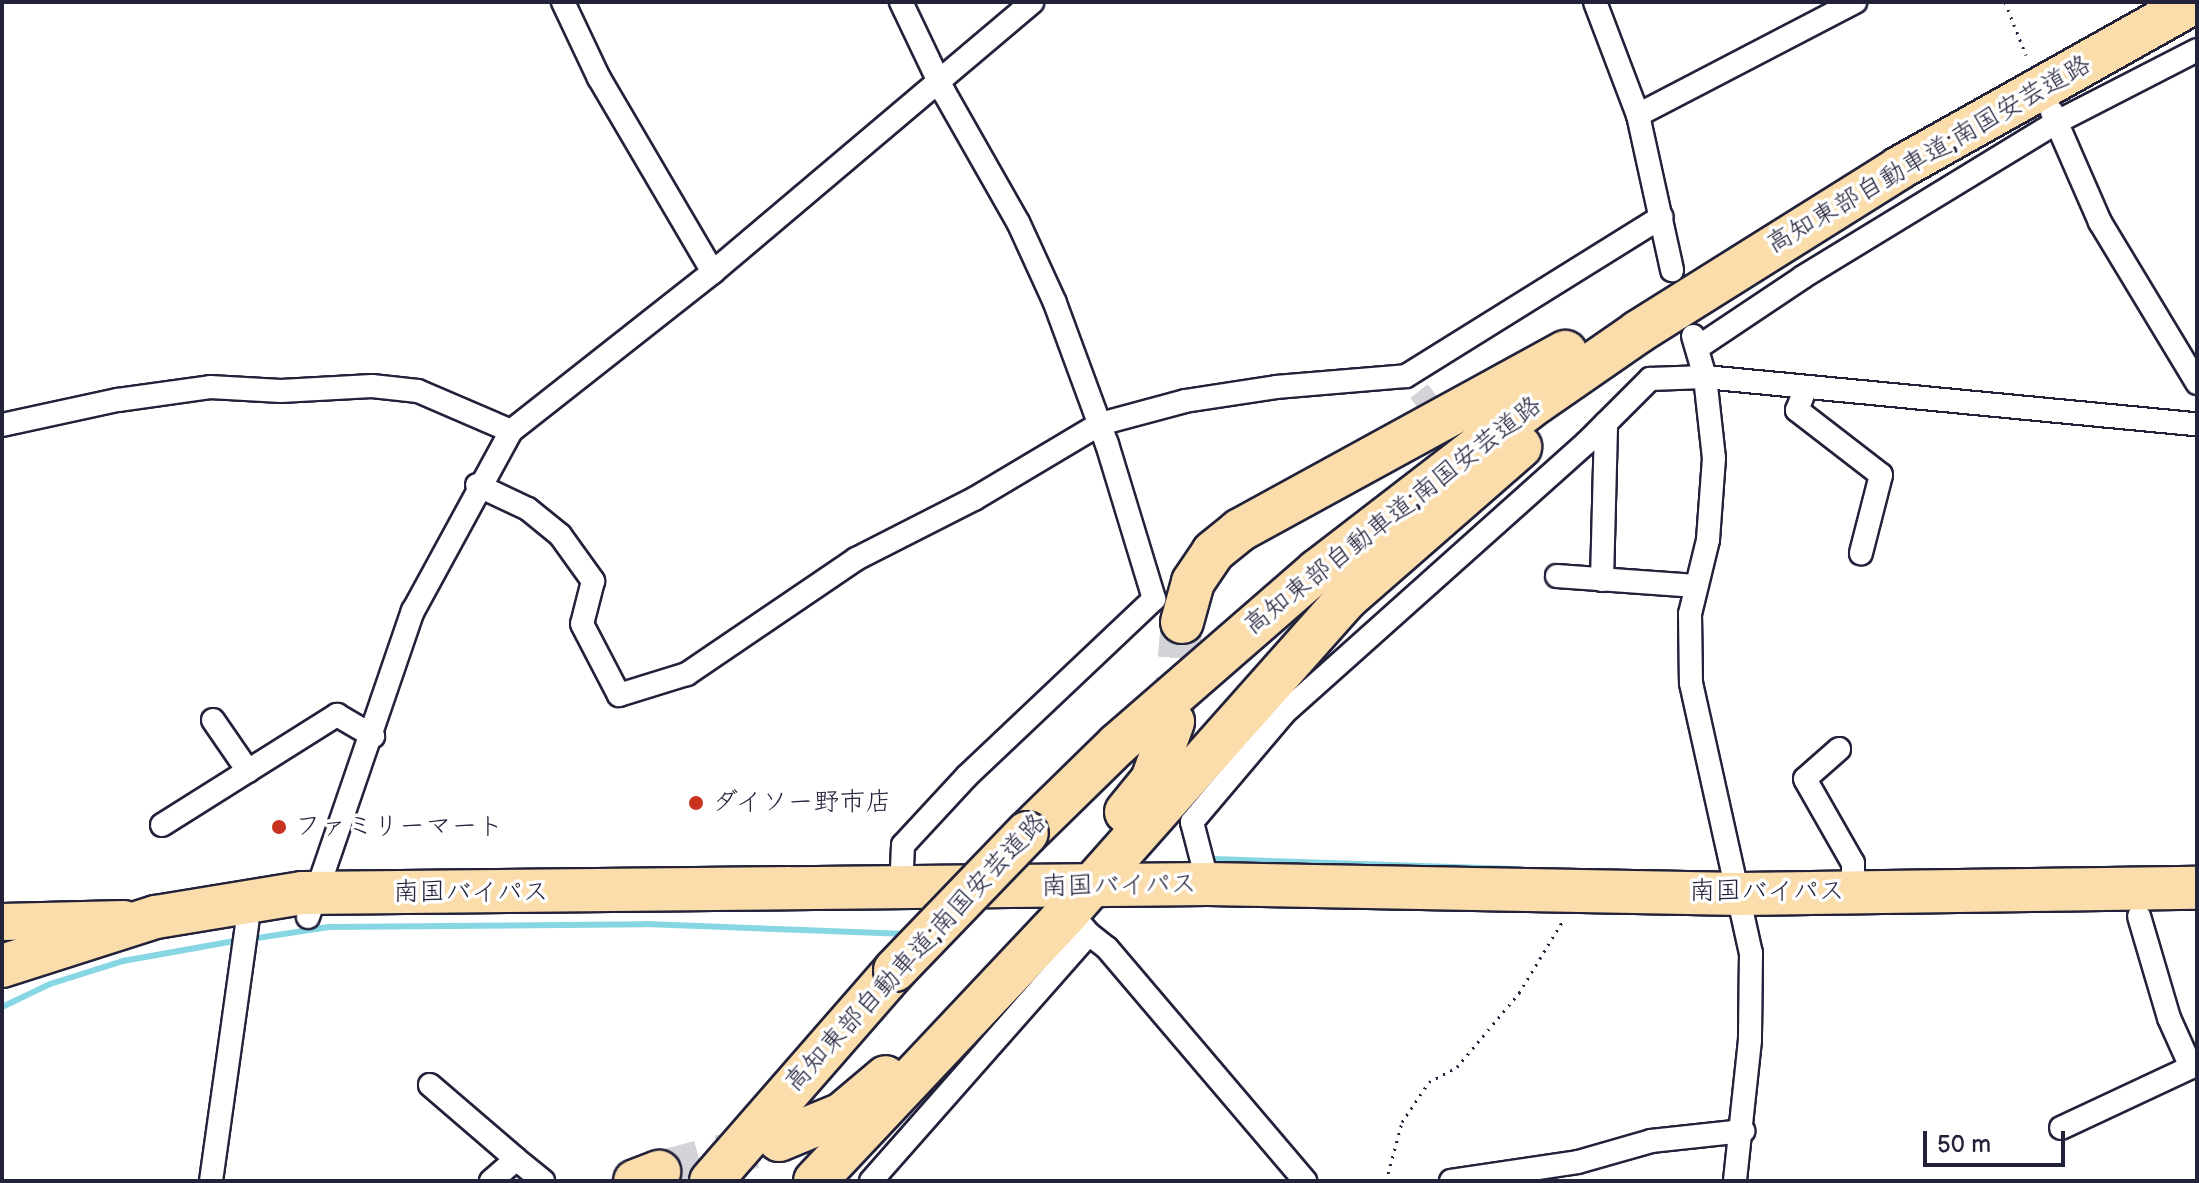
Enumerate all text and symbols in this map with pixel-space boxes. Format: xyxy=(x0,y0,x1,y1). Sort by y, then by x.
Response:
street label: 高知東部自動車道;南国安芸道路 xyxy=(1761,49,2097,261)
street label: 高知東部自動車道;南国安芸道路 xyxy=(1238,390,1548,642)
place label: ダイソー野市店 xyxy=(712,787,894,819)
marker: ダイソー野市店 xyxy=(687,794,705,812)
street label: 高知東部自動車道;南国安芸道路 xyxy=(779,807,1053,1099)
place label: ファミリーマート xyxy=(295,811,503,843)
marker: ファミリーマート xyxy=(270,818,288,836)
street label: 南国バイパス xyxy=(1041,869,1197,903)
street label: 南国バイパス xyxy=(1689,876,1845,908)
street label: 南国バイパス xyxy=(393,877,549,909)
scale bar xyxy=(1927,1115,2069,1165)
text: 50 m xyxy=(1937,1130,1991,1159)

